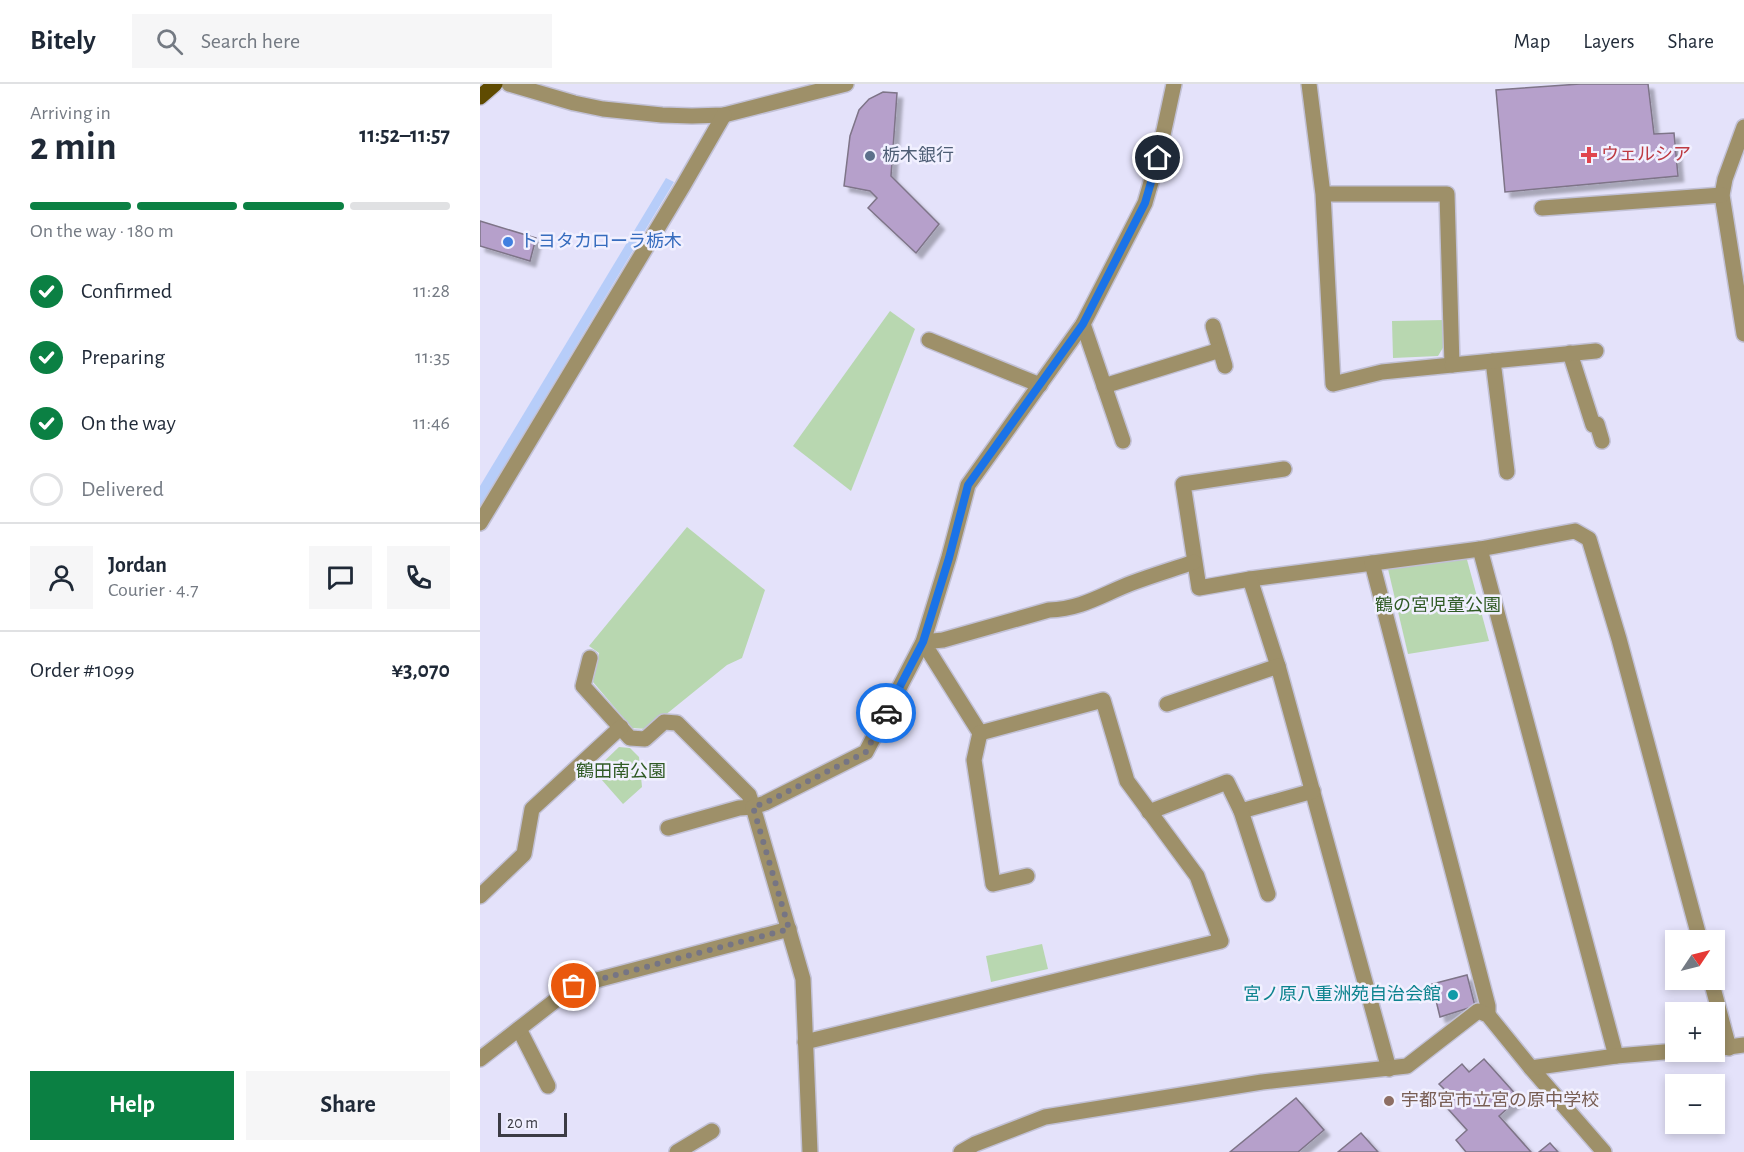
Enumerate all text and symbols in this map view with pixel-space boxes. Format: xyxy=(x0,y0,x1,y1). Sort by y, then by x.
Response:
search box xyxy=(132,14,552,68)
icon: search xyxy=(153,25,186,58)
text: Bitely xyxy=(30,27,96,55)
text: Search here xyxy=(201,30,300,52)
text: Map xyxy=(1514,31,1550,52)
text: Layers xyxy=(1583,31,1634,52)
text: Share xyxy=(1667,31,1714,52)
text: Arriving in xyxy=(30,103,111,123)
text: 11:52–11:57 xyxy=(359,124,450,146)
text: 2 min xyxy=(30,128,117,167)
pin xyxy=(1132,132,1183,183)
icon: home xyxy=(1141,141,1174,174)
place label: 栃木銀行 xyxy=(882,145,954,165)
place label: ウェルシア xyxy=(1601,146,1691,164)
marker: ウェルシア xyxy=(1582,148,1596,162)
marker: 栃木銀行 xyxy=(863,149,877,163)
text: On the way · 180 m xyxy=(30,221,174,241)
place label: トヨタカローラ栃木 xyxy=(520,232,682,251)
marker: トヨタカローラ栃木 xyxy=(501,235,515,249)
icon: check xyxy=(30,275,63,308)
text: Confirmed xyxy=(81,280,172,302)
text: 11:28 xyxy=(413,281,450,301)
icon: check xyxy=(30,341,63,374)
text: Preparing xyxy=(81,346,165,368)
text: 11:35 xyxy=(415,347,450,367)
icon: check xyxy=(30,407,63,440)
text: On the way xyxy=(81,412,176,434)
text: 11:46 xyxy=(413,413,450,433)
text: Delivered xyxy=(81,478,164,500)
button: person xyxy=(30,546,93,609)
button: chat xyxy=(309,546,372,609)
button: phone xyxy=(387,546,450,609)
text: Jordan xyxy=(108,554,167,576)
text: Courier · 4.7 xyxy=(108,580,199,600)
park label: 鶴の宮児童公園 xyxy=(1375,595,1501,615)
text: Order #1099 xyxy=(30,659,135,681)
text: ¥3,070 xyxy=(391,659,450,681)
courier xyxy=(856,683,916,743)
icon: car xyxy=(870,697,903,730)
park label: 鶴田南公園 xyxy=(576,761,666,781)
north arrow xyxy=(1665,930,1725,990)
map controls xyxy=(1665,930,1725,1134)
pin xyxy=(548,960,599,1011)
icon: bag xyxy=(557,969,590,1002)
place label: 宮ノ原八重洲苑自治会館 xyxy=(1243,984,1441,1004)
marker: 宮ノ原八重洲苑自治会館 xyxy=(1446,988,1460,1002)
button: + xyxy=(1665,1002,1725,1062)
button: Help xyxy=(30,1071,234,1140)
button: Share xyxy=(246,1071,450,1140)
button: − xyxy=(1665,1074,1725,1134)
place label: 宇都宮市立宮の原中学校 xyxy=(1401,1090,1599,1110)
marker: 宇都宮市立宮の原中学校 xyxy=(1382,1094,1396,1108)
scale bar xyxy=(498,1110,567,1138)
text: 20 m xyxy=(507,1115,538,1131)

